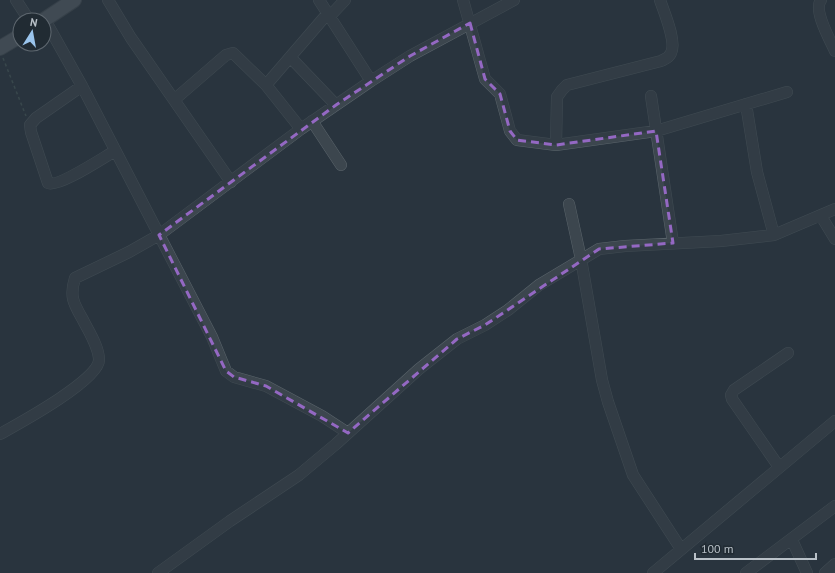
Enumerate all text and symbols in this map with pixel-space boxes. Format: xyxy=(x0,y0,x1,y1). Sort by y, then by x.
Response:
north arrow xyxy=(12,12,52,52)
text: N xyxy=(29,15,39,30)
scale bar xyxy=(695,535,816,561)
text: 100 m xyxy=(701,541,734,556)

